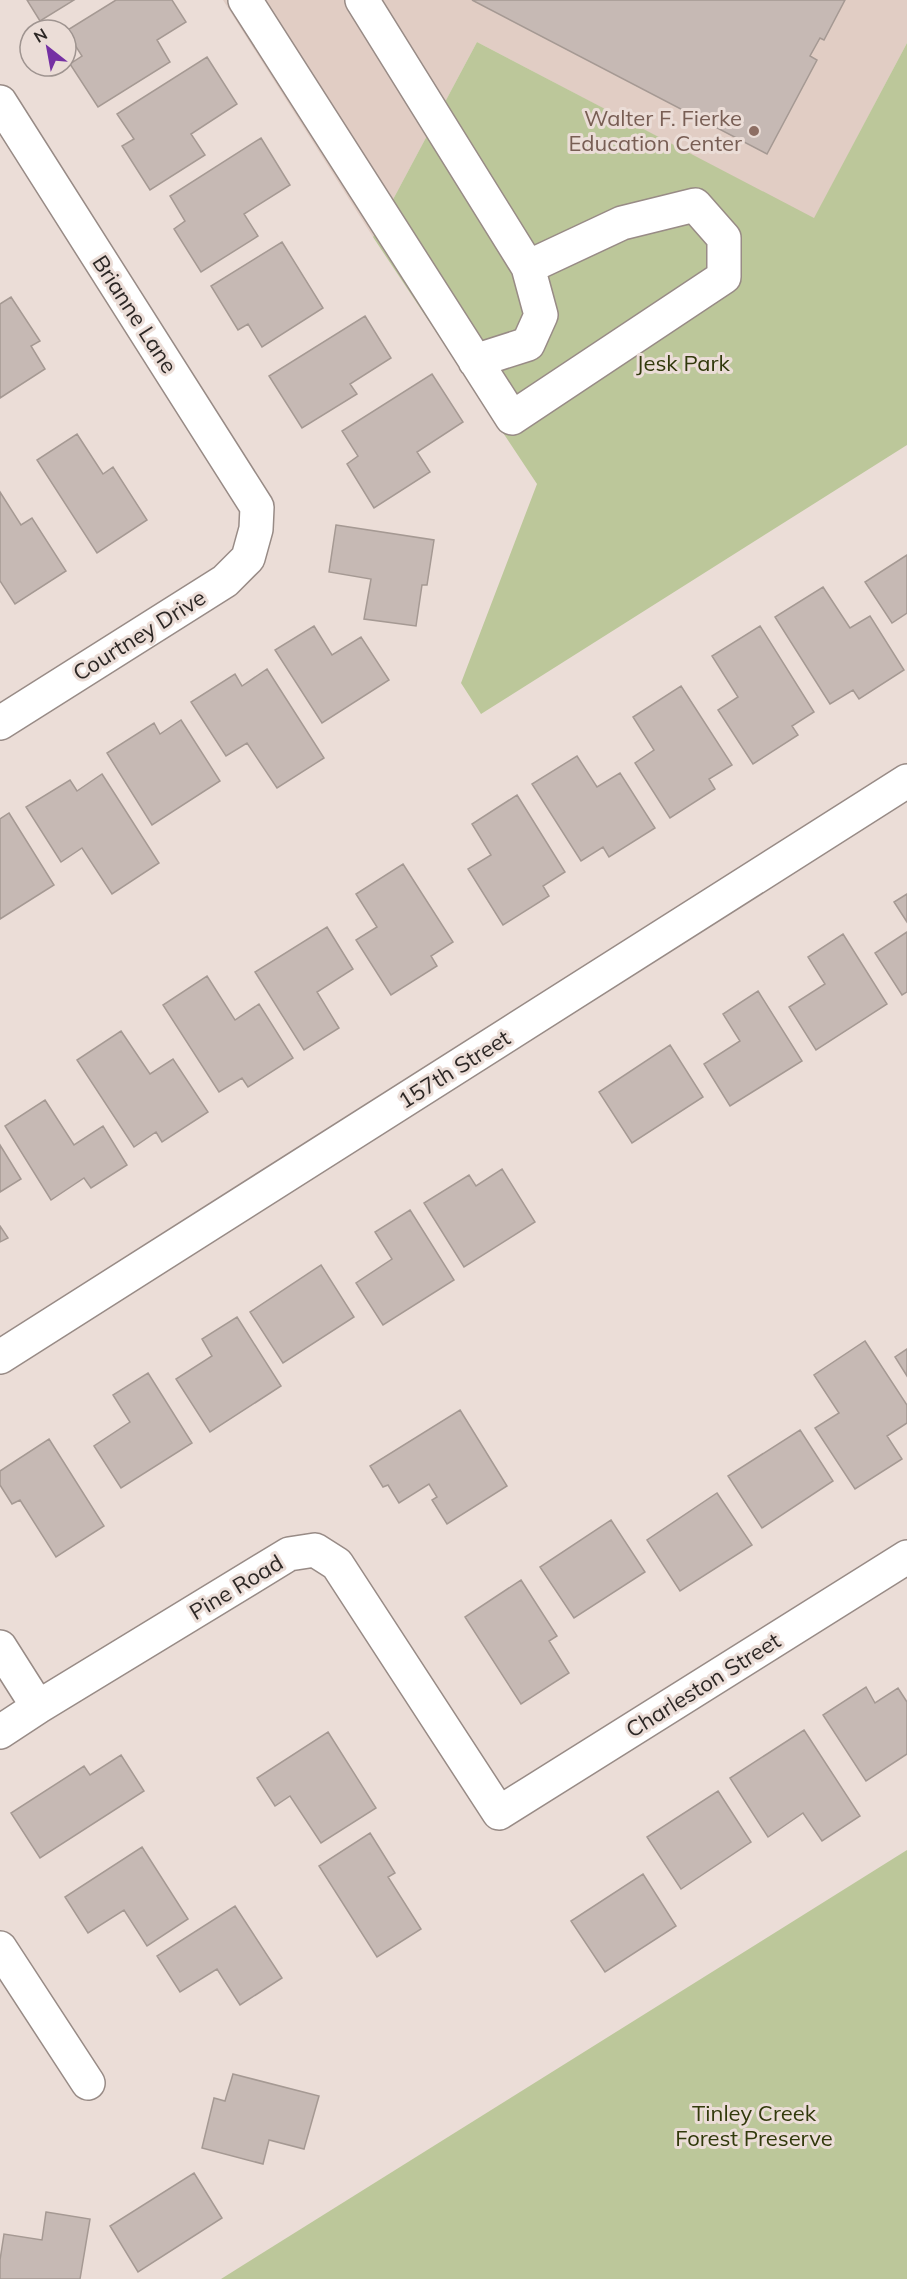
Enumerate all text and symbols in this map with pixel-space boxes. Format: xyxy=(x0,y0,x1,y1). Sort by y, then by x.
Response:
north arrow xyxy=(18,18,78,78)
text: N xyxy=(30,23,51,47)
place label: Walter F. Fierke Education Center xyxy=(568,104,742,157)
marker: Walter F. Fierke Education Center xyxy=(747,124,761,138)
street label: Brianne Lane xyxy=(87,250,183,378)
park label: Jesk Park xyxy=(636,349,730,377)
street label: Courtney Drive xyxy=(68,583,210,687)
street label: 157th Street xyxy=(393,1023,515,1114)
street label: Pine Road xyxy=(184,1548,288,1626)
street label: Charleston Street xyxy=(621,1626,786,1744)
park label: Tinley Creek Forest Preserve xyxy=(675,2099,833,2152)

